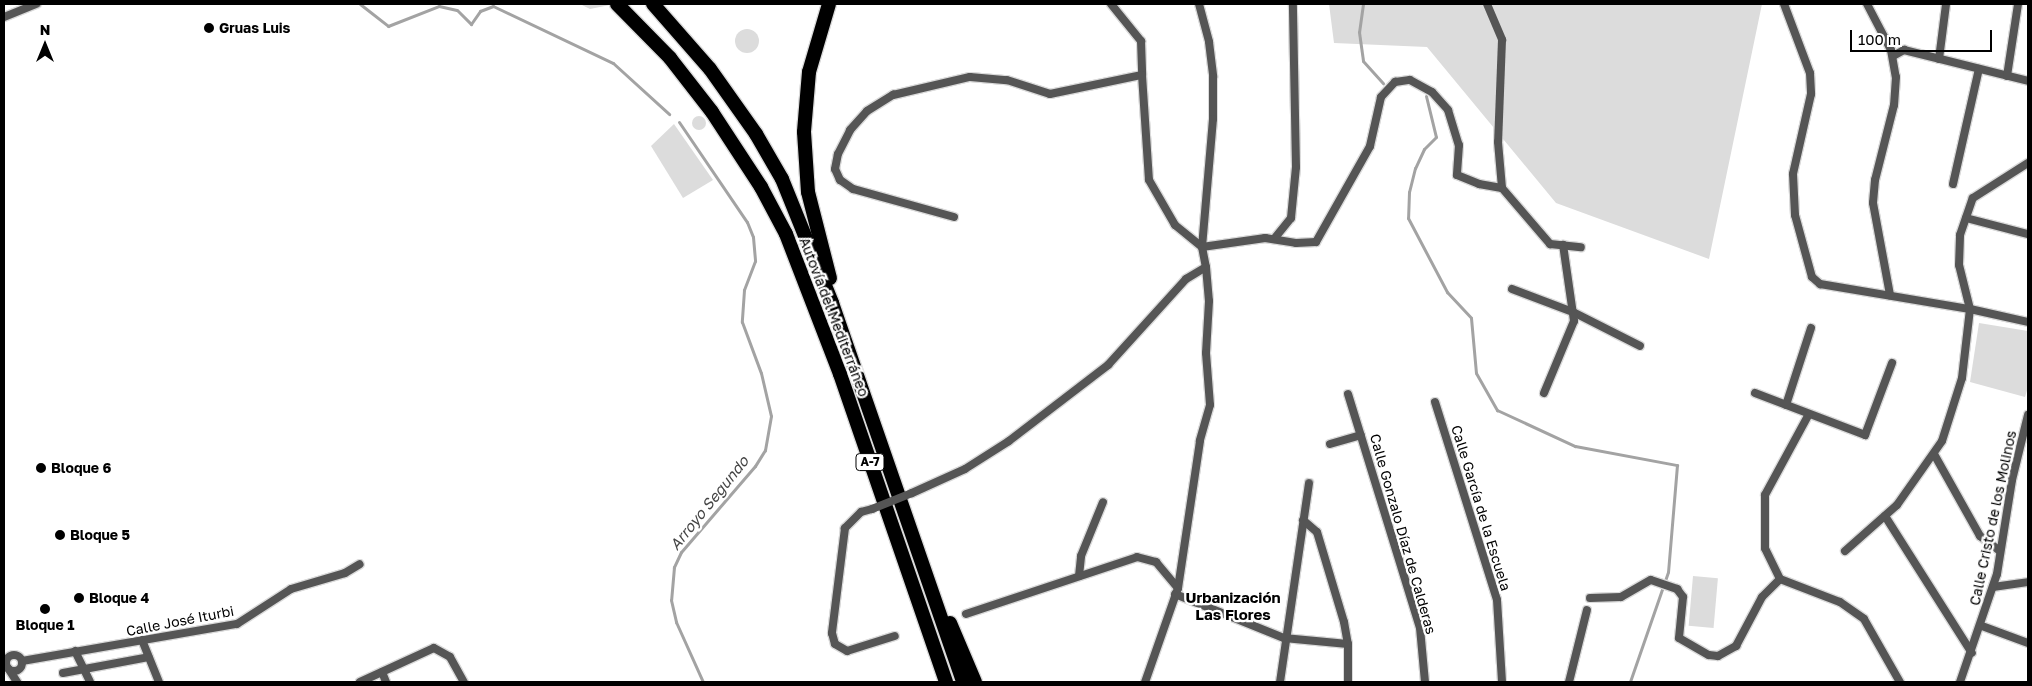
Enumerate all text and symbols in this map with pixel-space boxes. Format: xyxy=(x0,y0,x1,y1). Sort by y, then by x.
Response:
north arrow xyxy=(20,20,70,70)
place label: Gruas Luis xyxy=(219,20,290,36)
scale bar xyxy=(1852,20,1994,52)
text: N xyxy=(40,21,50,38)
marker: Gruas Luis xyxy=(203,22,215,34)
text: 100 m xyxy=(1858,30,1901,48)
street label: Autovía del Mediterráneo xyxy=(796,235,872,399)
street label: Calle García de la Escuela xyxy=(1448,423,1514,593)
street label: Calle Cristo de los Molinos xyxy=(1966,429,2020,607)
street label: Calle Gonzalo Díaz de Calderas xyxy=(1366,432,1440,636)
road number: A-7 xyxy=(855,452,885,472)
water label: Arroyo Segundo xyxy=(666,453,752,553)
place label: Bloque 6 xyxy=(51,460,111,476)
marker: Bloque 6 xyxy=(35,462,47,474)
place label: Bloque 5 xyxy=(70,527,130,543)
marker: Bloque 5 xyxy=(54,529,66,541)
district label: Urbanización Las Flores xyxy=(1185,588,1281,623)
place label: Bloque 4 xyxy=(89,590,149,606)
marker: Bloque 4 xyxy=(73,592,85,604)
street label: Calle José Iturbi xyxy=(125,602,235,640)
marker: Bloque 1 xyxy=(39,603,51,615)
place label: Bloque 1 xyxy=(16,617,74,633)

